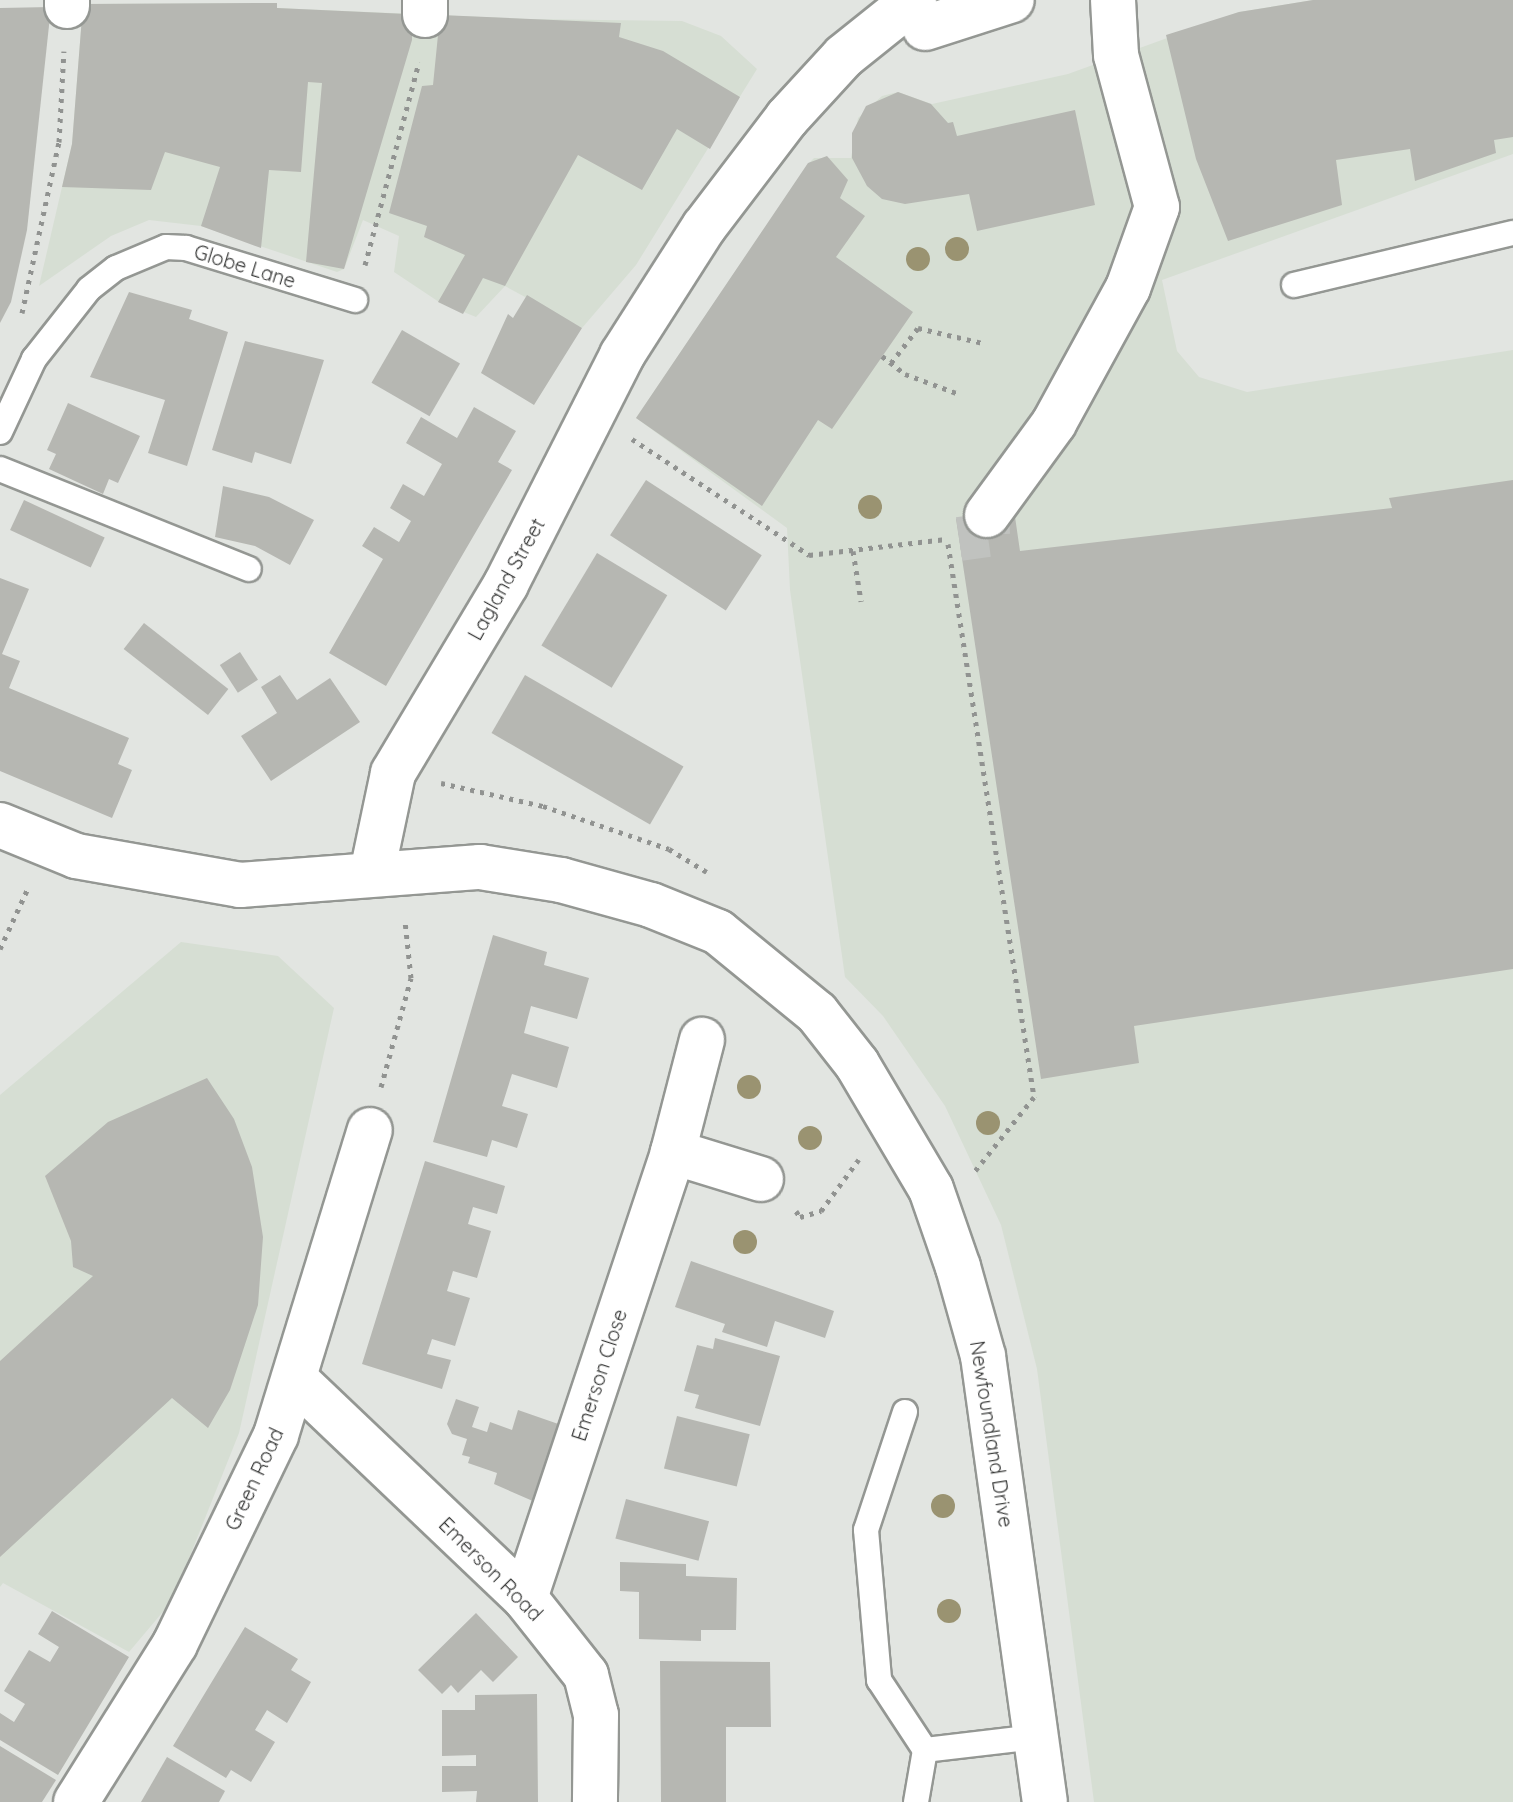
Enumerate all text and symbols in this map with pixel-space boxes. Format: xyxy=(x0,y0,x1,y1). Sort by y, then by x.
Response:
street label: Globe Lane xyxy=(191,239,299,293)
street label: Lagland Street xyxy=(463,514,549,644)
street label: Emerson Close xyxy=(566,1306,632,1444)
street label: Newfoundland Drive xyxy=(965,1339,1019,1529)
street label: Green Road xyxy=(220,1424,288,1534)
street label: Emerson Road xyxy=(434,1512,548,1626)

